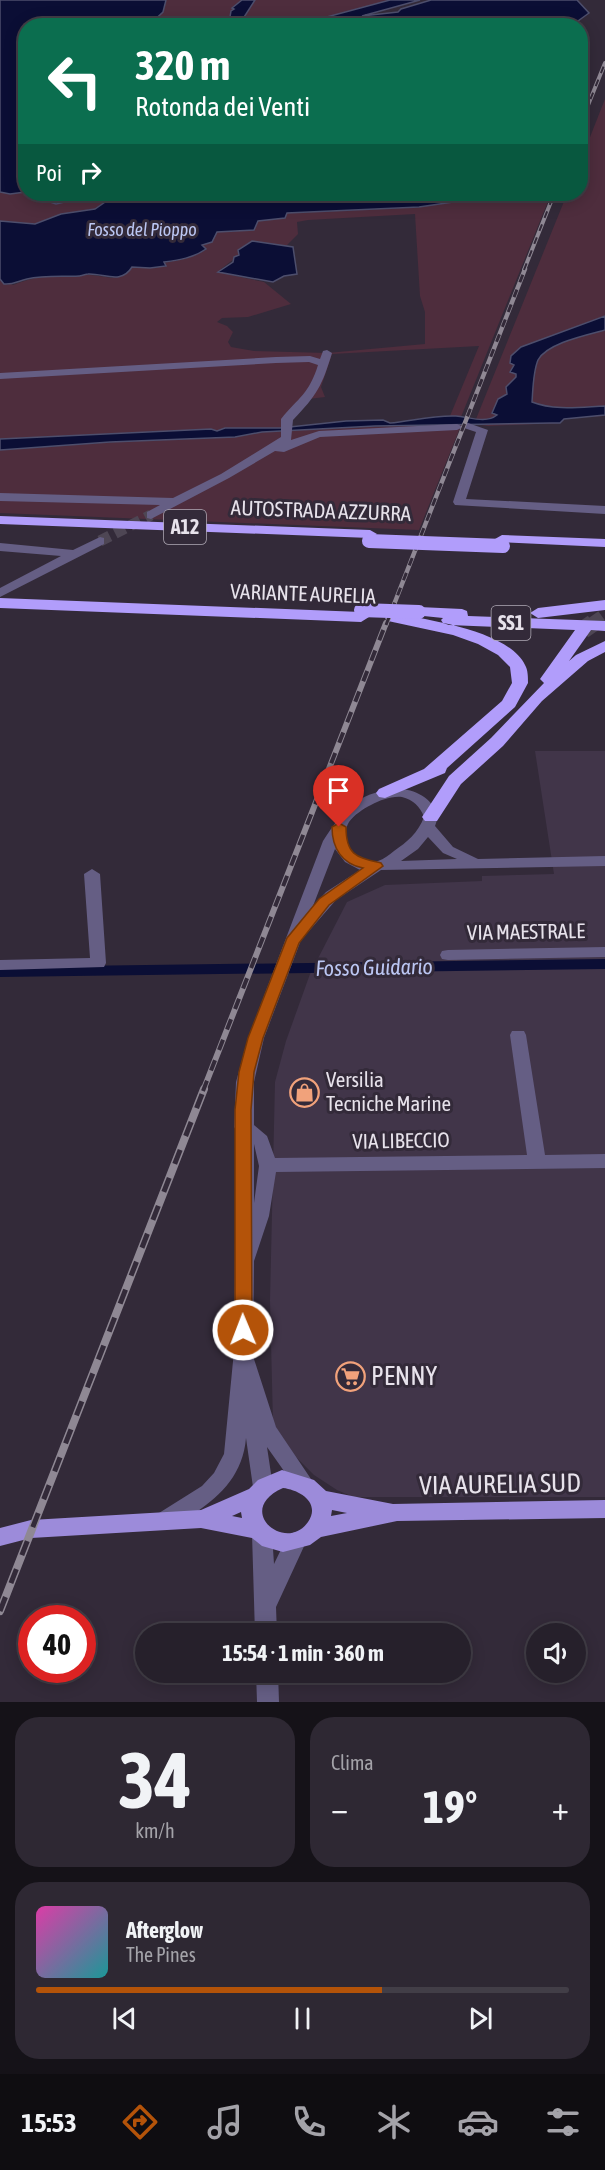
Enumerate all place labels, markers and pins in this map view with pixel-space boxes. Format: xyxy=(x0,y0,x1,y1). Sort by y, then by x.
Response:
pin xyxy=(313,765,364,827)
place label: Versilia Tecniche Marine xyxy=(326,1067,451,1115)
shop icon: Versilia Tecniche Marine xyxy=(289,1076,321,1108)
supermarket icon: PENNY xyxy=(334,1360,366,1392)
place label: PENNY xyxy=(371,1361,437,1391)

